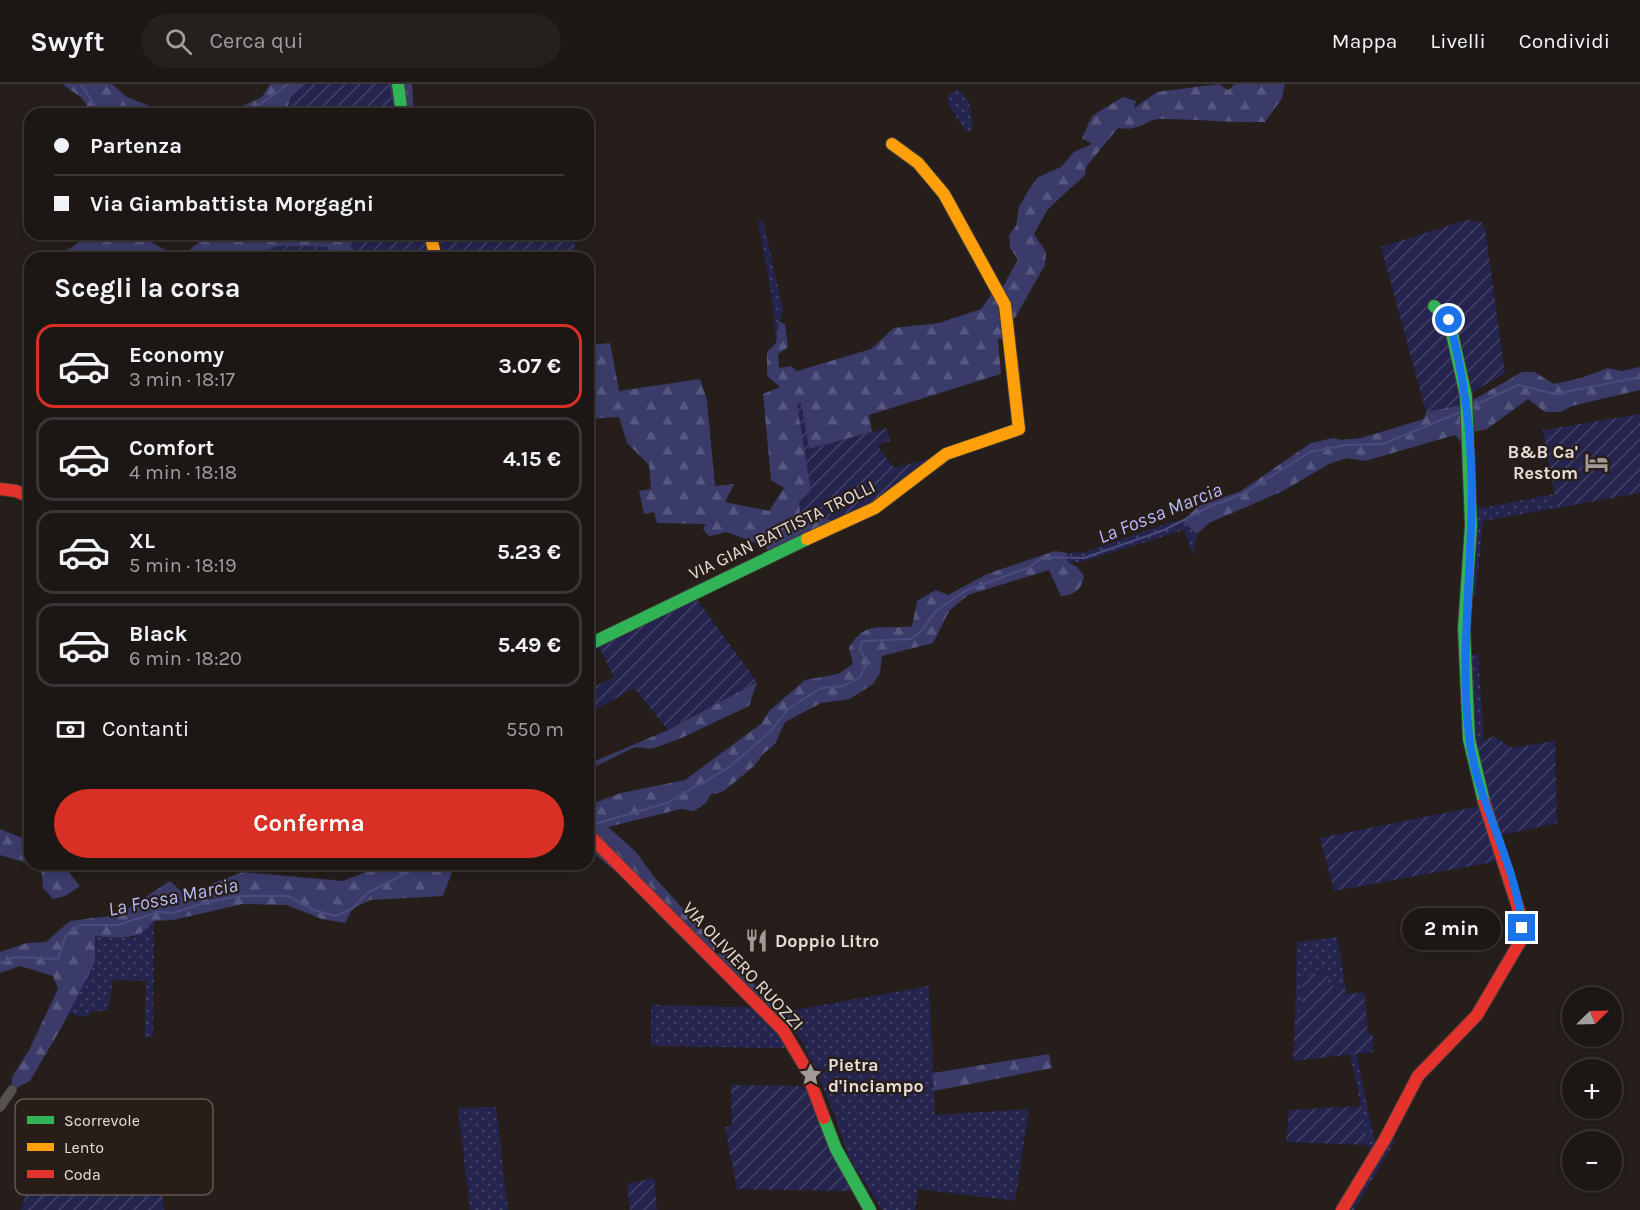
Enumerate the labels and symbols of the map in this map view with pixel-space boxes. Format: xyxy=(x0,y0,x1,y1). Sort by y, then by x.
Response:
route start xyxy=(1435,306,1462,333)
place label: B&B Ca' Restom xyxy=(1508,441,1578,484)
hotel icon: B&B Ca' Restom xyxy=(1583,449,1609,475)
street label: VIA GIAN BATTISTA TROLLI xyxy=(685,475,879,585)
water label: La Fossa Marcia xyxy=(1095,478,1225,548)
water label: La Fossa Marcia xyxy=(106,873,240,921)
street label: VIA OLIVIERO RUOZZI xyxy=(678,897,808,1035)
callout: 2 min xyxy=(1402,907,1501,949)
route end xyxy=(1508,914,1535,941)
restaurant icon: Doppio Litro xyxy=(744,928,770,954)
place label: Doppio Litro xyxy=(775,930,879,952)
north arrow xyxy=(1562,987,1622,1047)
place label: Pietra d'inciampo xyxy=(828,1054,924,1097)
place icon: Pietra d'inciampo xyxy=(797,1062,823,1088)
legend xyxy=(15,1099,213,1195)
text: Scorrevole xyxy=(64,1111,140,1130)
text: Lento xyxy=(64,1138,104,1157)
text: Coda xyxy=(64,1165,101,1184)

